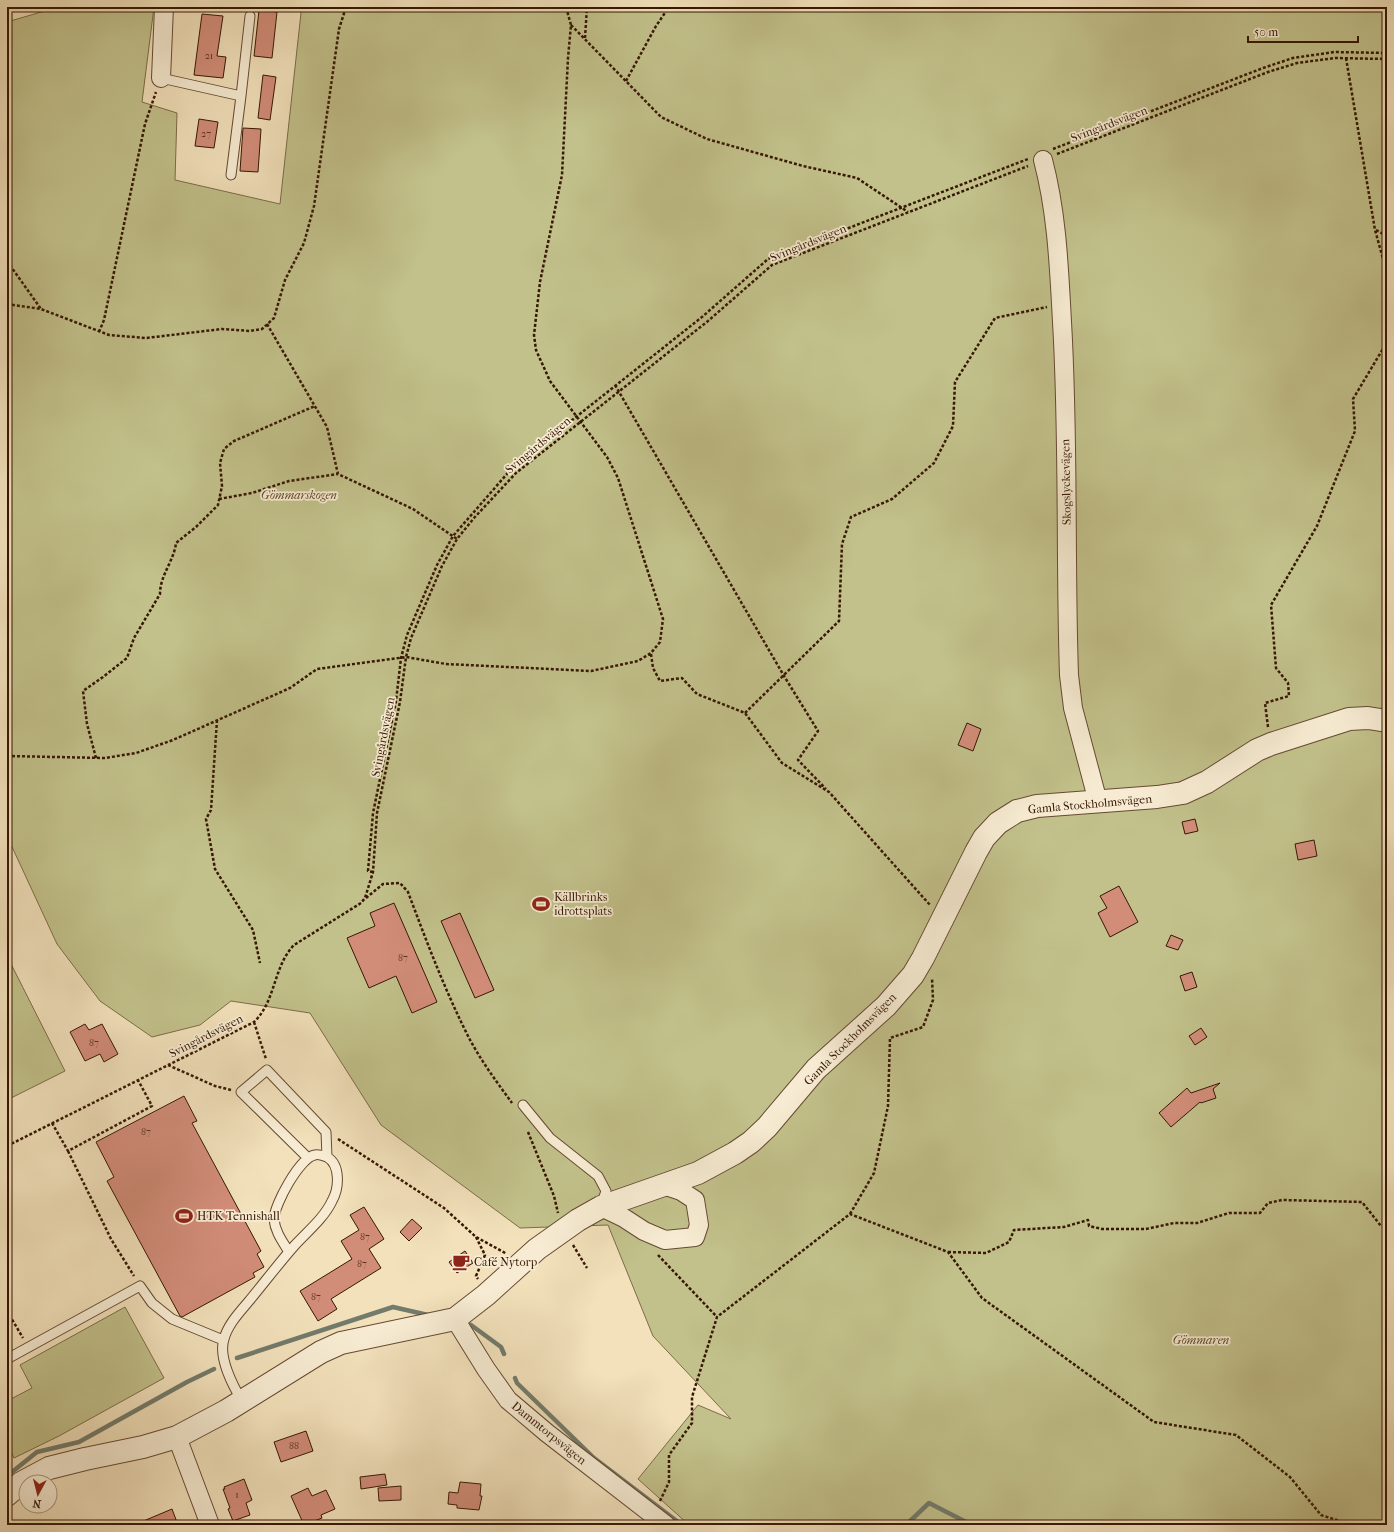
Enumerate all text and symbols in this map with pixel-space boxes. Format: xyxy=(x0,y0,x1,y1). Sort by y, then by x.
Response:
scale bar xyxy=(1248,18,1358,44)
text: 50 m xyxy=(1254,25,1278,39)
house number: 21 xyxy=(205,50,213,62)
street label: Svingårdsvägen xyxy=(1069,103,1149,145)
house number: 27 xyxy=(201,128,211,140)
street label: Svingårdsvägen xyxy=(768,221,848,265)
street label: Svingårdsvägen xyxy=(502,414,574,476)
street label: Skogslyckevägen xyxy=(1058,439,1074,525)
park label: Gömmarskogen xyxy=(261,488,337,502)
street label: Svingårdsvägen xyxy=(368,696,398,778)
street label: Gamla Stockholmsvägen xyxy=(1027,792,1153,816)
place label: Källbrinks idrottsplats xyxy=(554,890,613,918)
sports icon: Källbrinks idrottsplats xyxy=(531,894,551,914)
house number: 87 xyxy=(398,952,408,964)
street label: Gamla Stockholmsvägen xyxy=(801,990,899,1088)
street label: Svingårdsvägen xyxy=(167,1011,245,1061)
house number: 87 xyxy=(89,1037,99,1049)
house number: 87 xyxy=(141,1126,151,1138)
sports icon: HTK Tennishall xyxy=(174,1206,194,1226)
place label: HTK Tennishall xyxy=(197,1209,280,1223)
house number: 87 xyxy=(360,1231,370,1243)
cafe icon: Café Nytorp xyxy=(451,1252,471,1272)
place label: Café Nytorp xyxy=(474,1255,538,1269)
house number: 87 xyxy=(357,1258,367,1270)
house number: 87 xyxy=(311,1291,321,1303)
park label: Gömmaren xyxy=(1173,1333,1230,1347)
street label: Dammtorpsvägen xyxy=(509,1399,589,1467)
house number: 88 xyxy=(289,1440,299,1452)
north arrow xyxy=(18,1474,58,1514)
house number: 1 xyxy=(235,1489,239,1501)
text: N xyxy=(31,1496,42,1510)

